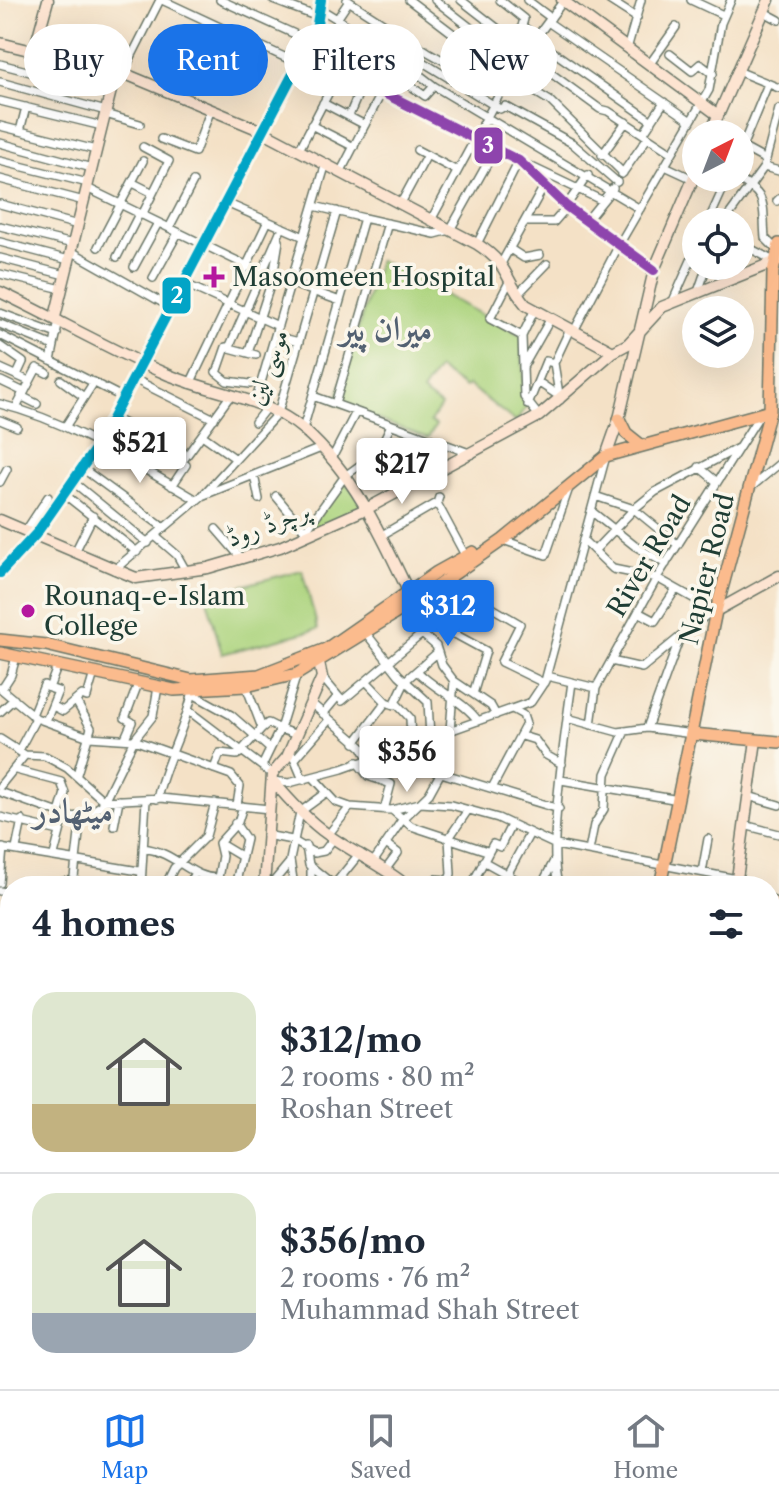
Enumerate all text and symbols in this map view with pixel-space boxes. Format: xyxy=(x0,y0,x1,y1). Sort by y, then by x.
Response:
chip: Buy xyxy=(24,24,132,96)
chip: Rent xyxy=(148,24,268,96)
chip: Filters xyxy=(284,24,424,96)
chip: New xyxy=(440,24,557,96)
north arrow xyxy=(682,120,754,192)
map controls xyxy=(682,120,754,368)
line badge: 3 xyxy=(473,126,504,165)
text: 3 xyxy=(482,132,494,159)
button: locate xyxy=(682,208,754,280)
place label: Masoomeen Hospital xyxy=(232,261,495,293)
marker: Masoomeen Hospital xyxy=(203,266,225,288)
line badge: 2 xyxy=(161,276,192,315)
text: 2 xyxy=(171,282,184,309)
button: layers xyxy=(682,296,754,368)
district label: میران پیر xyxy=(336,307,432,353)
street label: موسی لین xyxy=(239,325,298,410)
pin: $521 xyxy=(93,417,187,485)
text: $521 xyxy=(112,427,168,459)
pin: $217 xyxy=(355,438,449,506)
text: $217 xyxy=(374,448,430,480)
street label: River Road xyxy=(600,489,698,623)
street label: Napier Road xyxy=(673,490,741,648)
street label: پرچرڈ روڈ xyxy=(222,493,317,555)
place label: Rounaq-e-Islam College xyxy=(44,580,245,642)
pin: $312 xyxy=(401,580,495,648)
text: $312 xyxy=(420,590,476,622)
marker: Rounaq-e-Islam College xyxy=(19,602,37,620)
pin: $356 xyxy=(360,726,454,794)
text: $356 xyxy=(377,736,437,768)
district label: میٹھادر xyxy=(29,789,113,831)
icon: filters xyxy=(704,902,748,946)
text: 4 homes xyxy=(32,903,176,945)
text: $312/mo xyxy=(280,1019,422,1061)
icon: home xyxy=(96,1024,192,1120)
text: 2 rooms · 80 m² xyxy=(280,1061,475,1093)
text: Roshan Street xyxy=(280,1093,453,1125)
text: $356/mo xyxy=(280,1220,426,1262)
icon: home xyxy=(96,1225,192,1321)
text: 2 rooms · 76 m² xyxy=(280,1262,470,1294)
text: Muhammad Shah Street xyxy=(280,1294,579,1326)
tab: Map xyxy=(101,1409,148,1484)
tab: Saved xyxy=(350,1409,411,1484)
tab: Home xyxy=(613,1409,678,1484)

